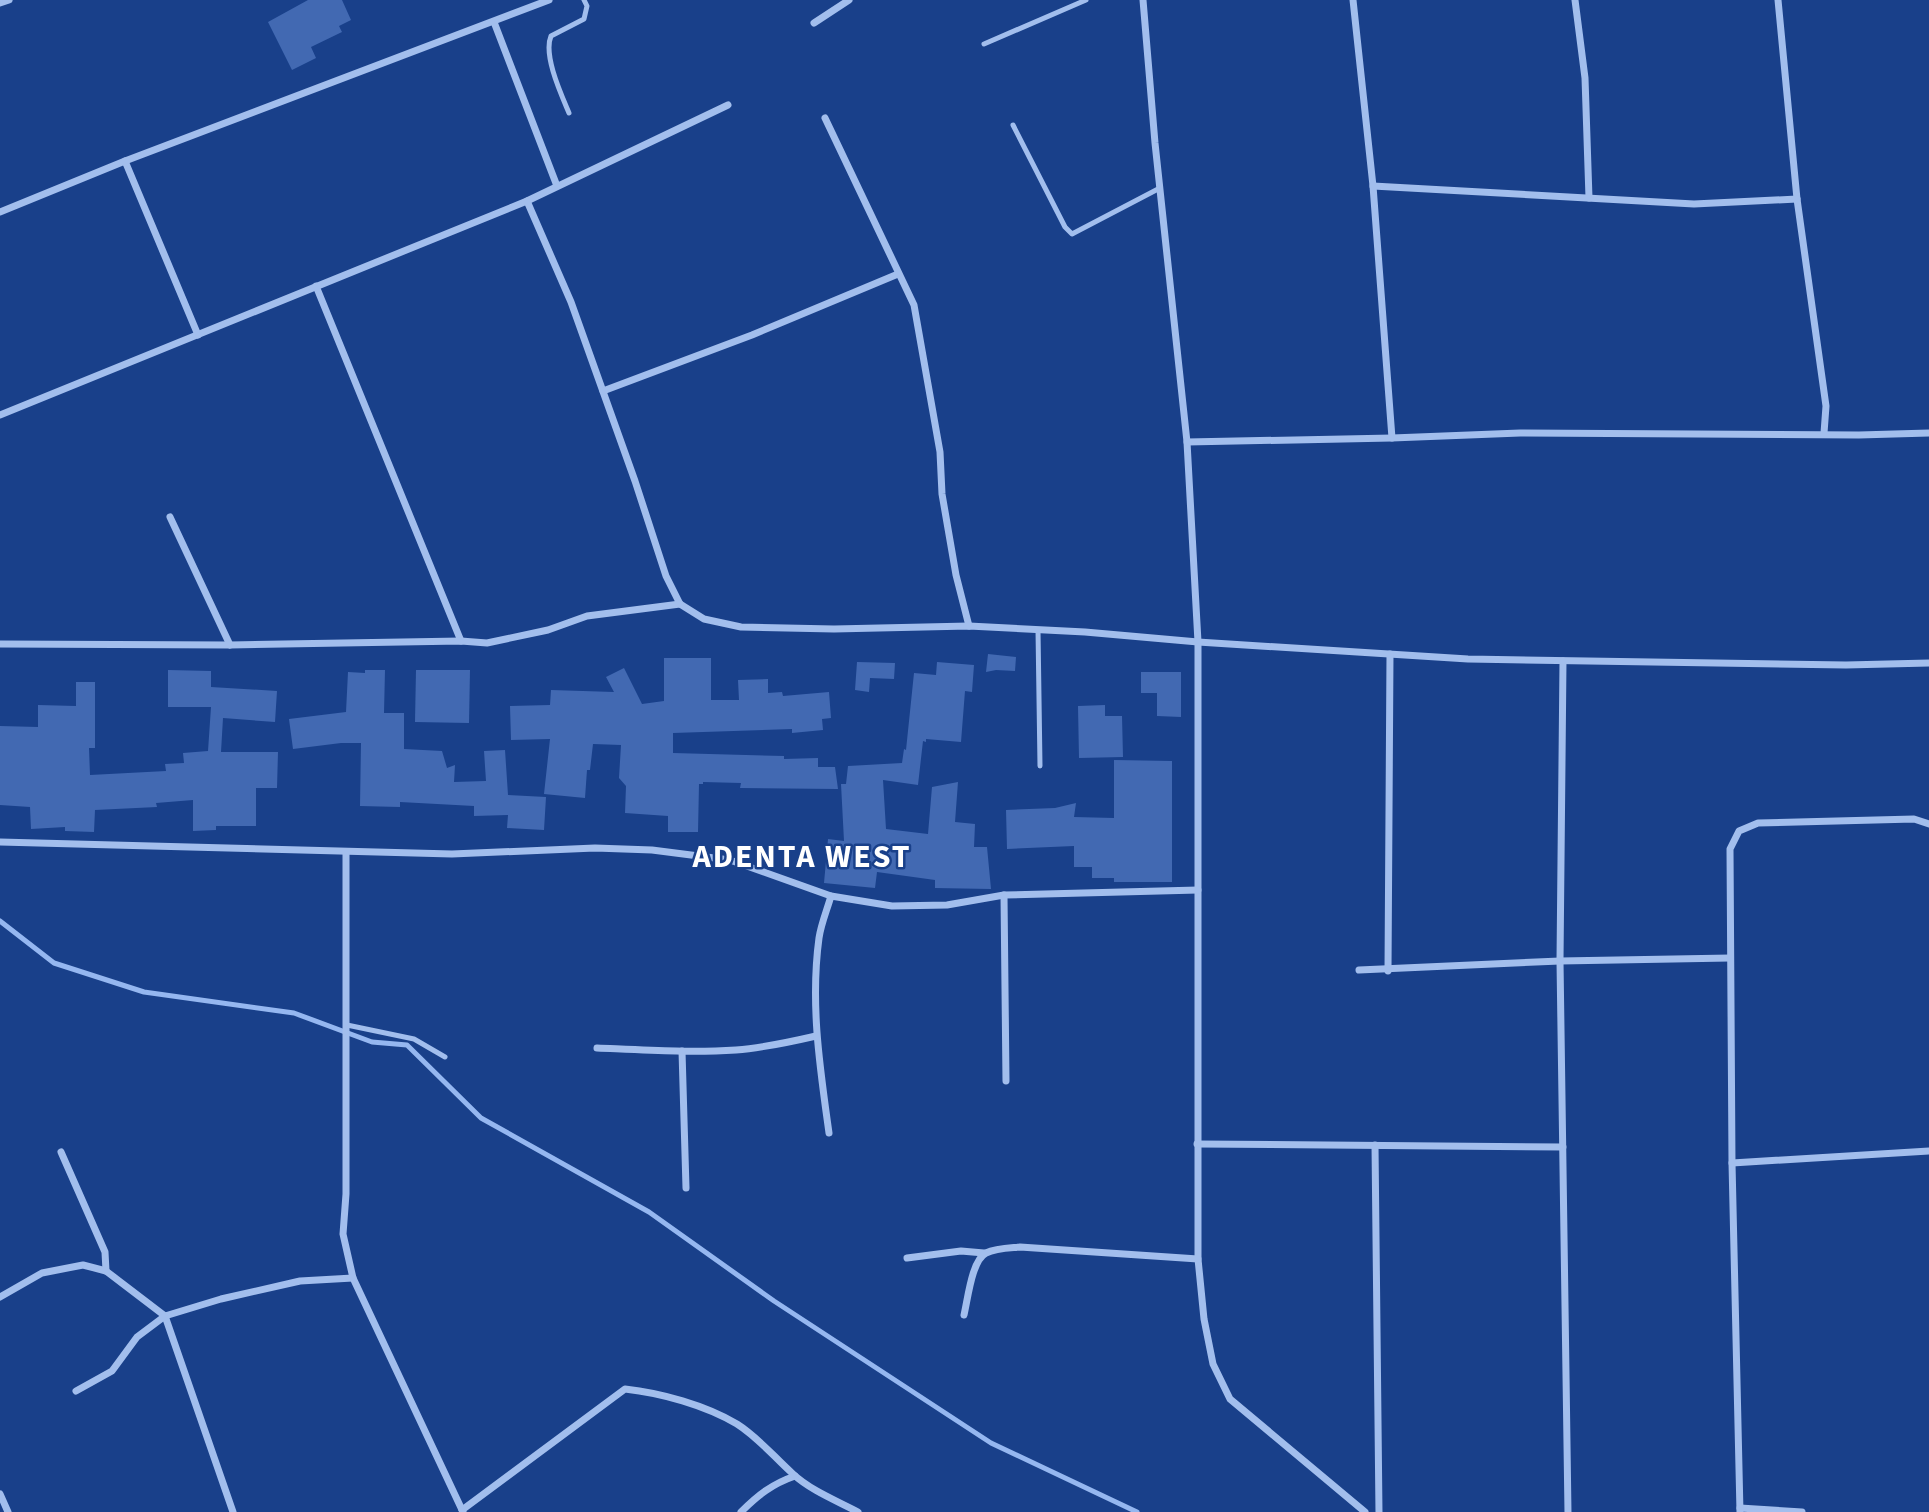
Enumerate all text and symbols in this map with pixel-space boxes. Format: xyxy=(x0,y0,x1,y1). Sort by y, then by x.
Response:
district label: ADENTA WEST xyxy=(691,834,912,880)

